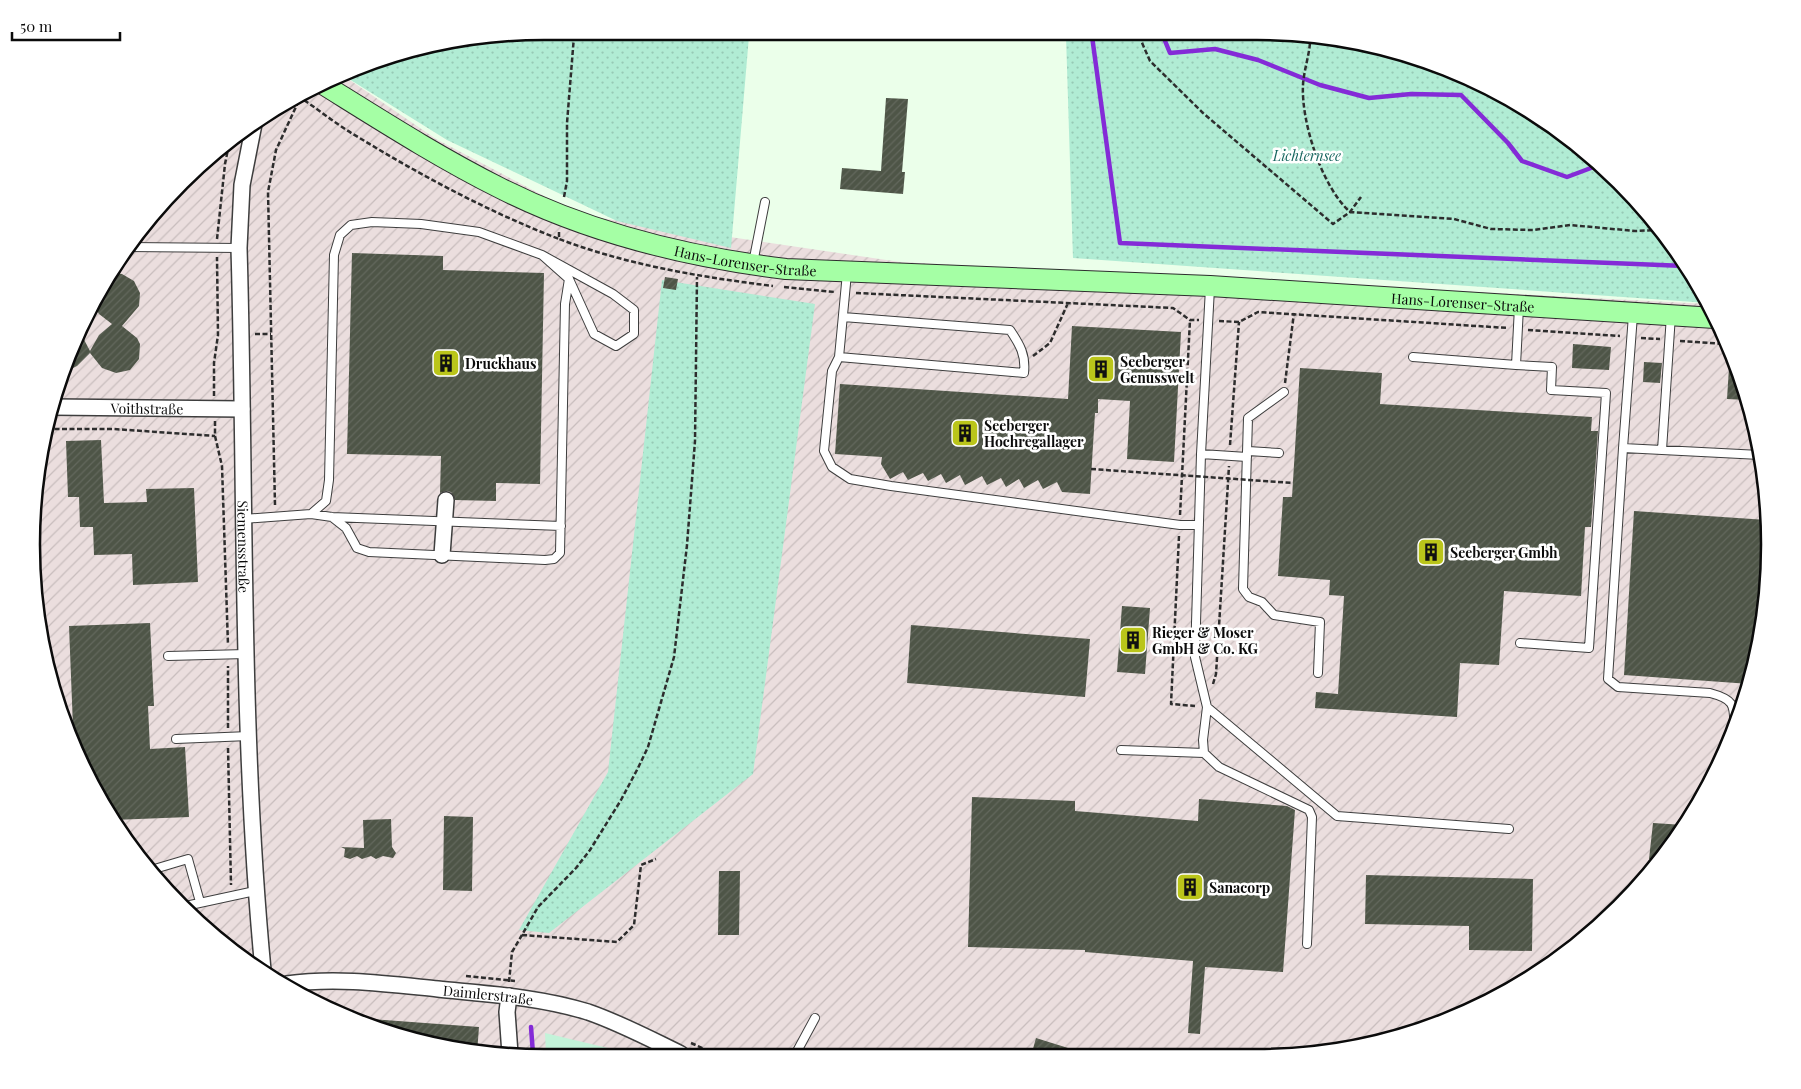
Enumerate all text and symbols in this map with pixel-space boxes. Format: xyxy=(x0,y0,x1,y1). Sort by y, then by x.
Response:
scale bar xyxy=(12,10,120,42)
text: 50 m xyxy=(20,16,53,36)
park label: Lichternsee xyxy=(1272,146,1341,165)
street label: Hans-Lorenser-Straße xyxy=(672,240,817,280)
street label: Hans-Lorenser-Straße xyxy=(1391,288,1535,316)
building icon: Druckhaus xyxy=(431,348,461,378)
place label: Seeberger Genusswelt xyxy=(1120,352,1194,387)
place label: Druckhaus xyxy=(465,354,536,373)
building icon: Seeberger Genusswelt xyxy=(1086,354,1116,384)
street label: Voithstraße xyxy=(110,398,183,418)
place label: Seeberger Hochregallager xyxy=(984,416,1084,451)
building icon: Seeberger Hochregallager xyxy=(950,418,980,448)
street label: Siemensstraße xyxy=(234,500,254,593)
building icon: Seeberger Gmbh xyxy=(1416,537,1446,567)
place label: Seeberger Gmbh xyxy=(1450,543,1558,562)
place label: Rieger & Moser GmbH & Co. KG xyxy=(1152,623,1258,658)
building icon: Rieger & Moser GmbH & Co. KG xyxy=(1118,625,1148,655)
building icon: Sanacorp xyxy=(1175,872,1205,902)
place label: Sanacorp xyxy=(1209,878,1270,897)
street label: Daimlerstraße xyxy=(442,980,535,1009)

